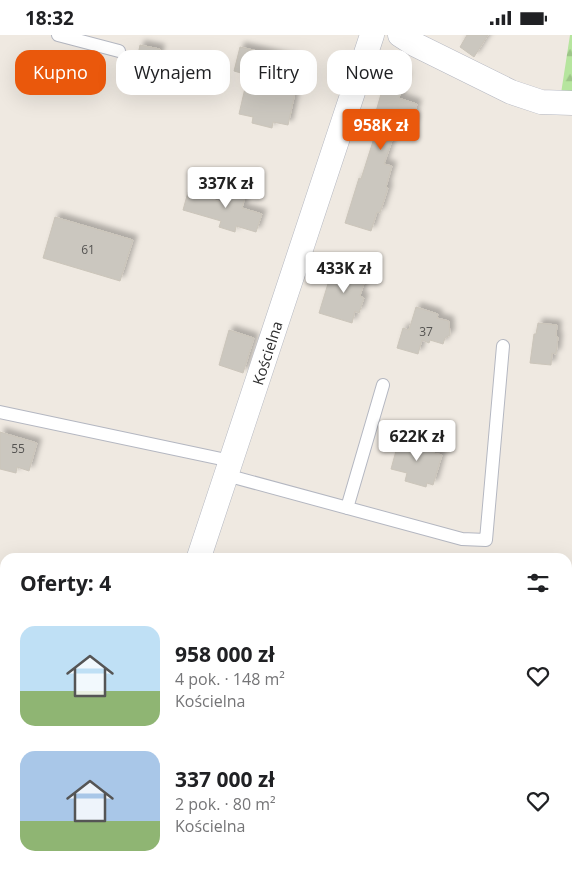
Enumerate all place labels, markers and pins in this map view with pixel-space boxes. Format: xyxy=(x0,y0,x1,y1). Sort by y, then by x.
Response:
pin: 958K zł xyxy=(335,109,427,151)
pin: 337K zł xyxy=(180,167,272,209)
pin: 433K zł xyxy=(298,251,390,294)
pin: 622K zł xyxy=(371,419,463,462)

